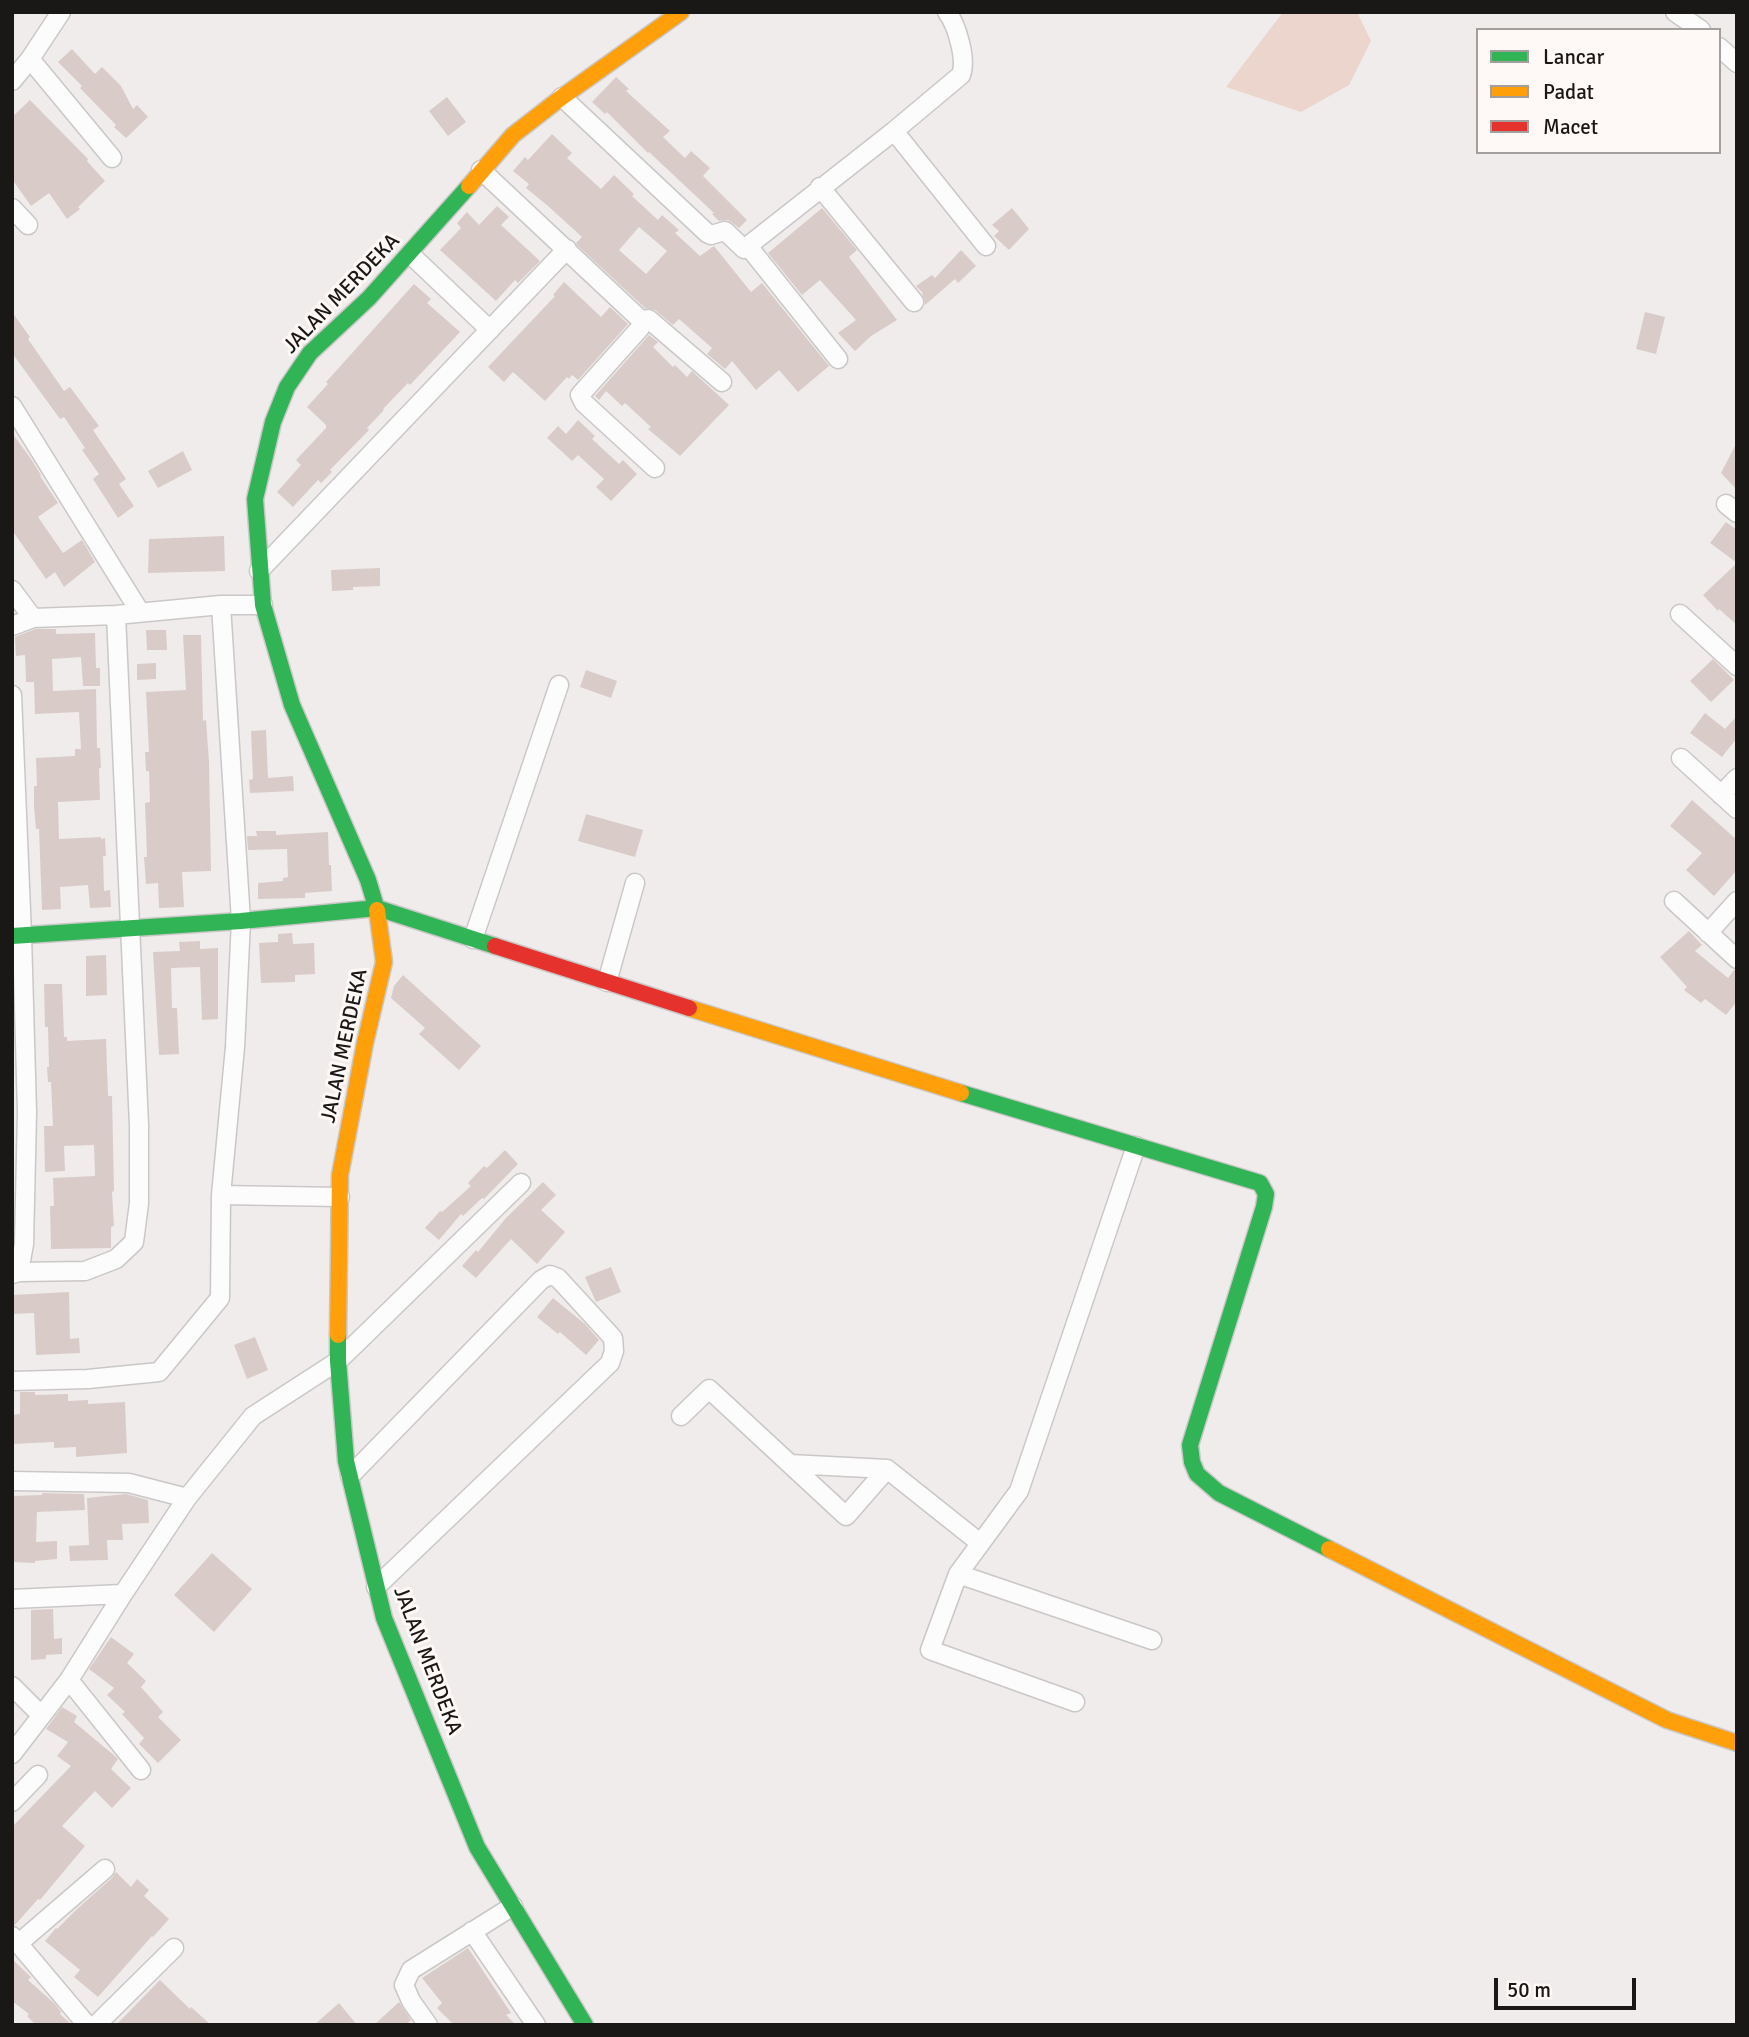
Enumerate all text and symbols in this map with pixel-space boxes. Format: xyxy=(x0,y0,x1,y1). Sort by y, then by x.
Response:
legend xyxy=(1476,28,1721,154)
text: Lancar xyxy=(1543,44,1604,70)
text: Padat xyxy=(1543,79,1594,105)
text: Macet xyxy=(1543,114,1598,140)
street label: JALAN MERDEKA xyxy=(279,229,405,359)
street label: JALAN MERDEKA xyxy=(316,967,374,1125)
street label: JALAN MERDEKA xyxy=(387,1583,467,1739)
scale bar xyxy=(1497,1964,1639,2008)
text: 50 m xyxy=(1507,1977,1551,2003)

